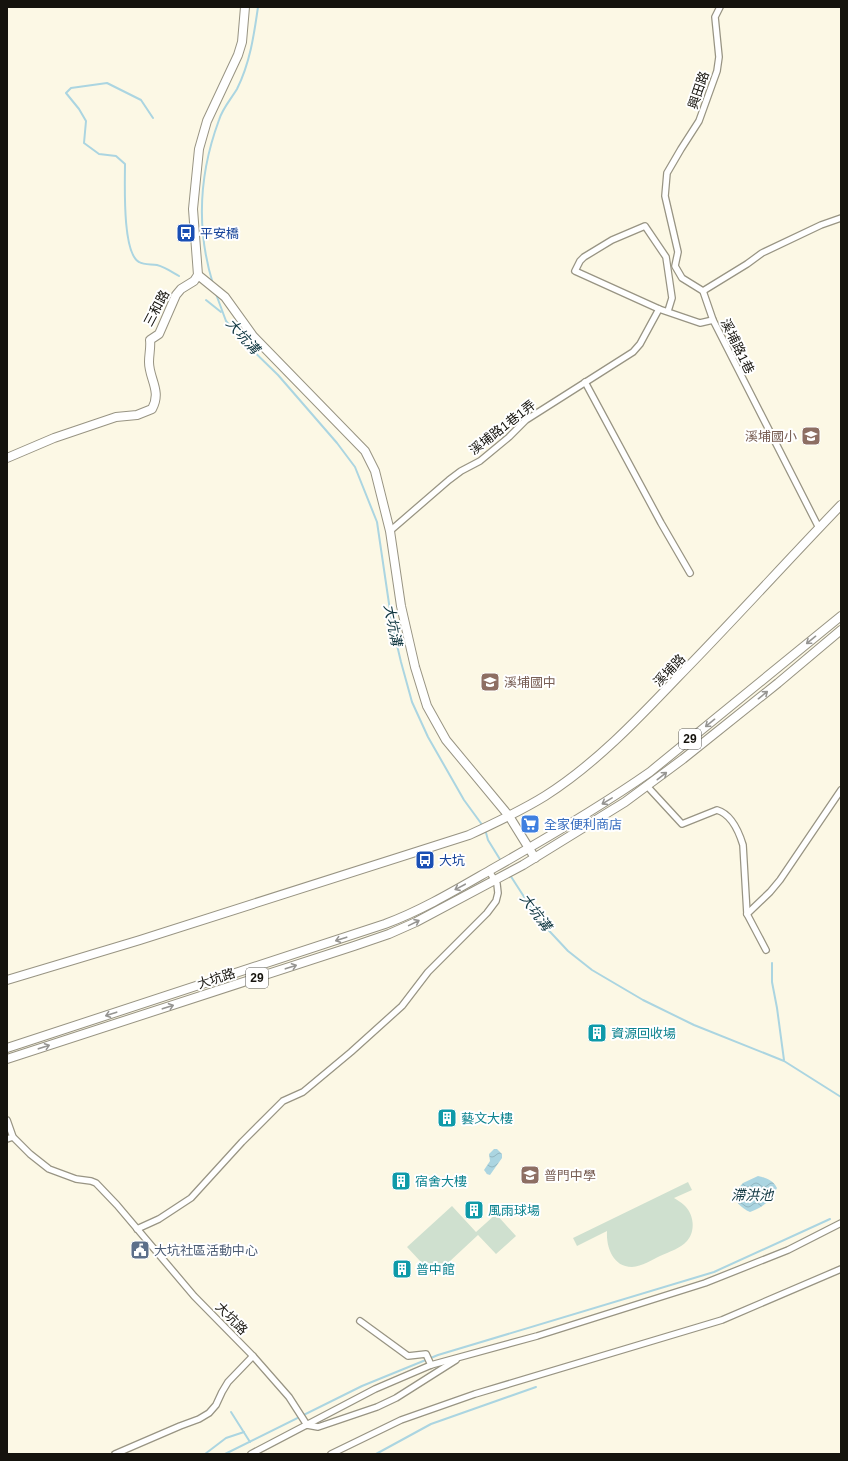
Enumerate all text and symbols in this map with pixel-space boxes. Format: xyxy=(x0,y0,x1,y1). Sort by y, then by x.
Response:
street label: 興田路 xyxy=(685,69,712,111)
bus stop icon: 平安橋 xyxy=(175,222,197,244)
place label: 平安橋 xyxy=(200,226,239,241)
street label: 三和路 xyxy=(141,287,172,329)
water label: 大坑溝 xyxy=(223,315,264,358)
street label: 溪埔路1巷 xyxy=(718,316,757,376)
street label: 溪埔路1巷1弄 xyxy=(466,397,538,458)
school or university icon: 溪埔國小 xyxy=(800,425,822,447)
place label: 溪埔國小 xyxy=(745,429,797,444)
water label: 大坑溝 xyxy=(381,603,405,649)
one-way arrow xyxy=(805,636,816,645)
street label: 溪埔路 xyxy=(650,651,688,690)
school or university icon: 溪埔國中 xyxy=(479,671,501,693)
place label: 溪埔國中 xyxy=(504,675,556,690)
one-way arrow xyxy=(758,691,769,699)
one-way arrow xyxy=(705,718,716,727)
road number: 29 xyxy=(679,729,701,749)
one-way arrow xyxy=(656,772,667,780)
one-way arrow xyxy=(602,797,613,805)
supermarket icon: 全家便利商店 xyxy=(519,813,541,835)
place label: 全家便利商店 xyxy=(544,817,622,832)
bus stop icon: 大坑 xyxy=(414,849,436,871)
place label: 大坑 xyxy=(439,853,465,868)
one-way arrow xyxy=(454,884,466,892)
water label: 大坑溝 xyxy=(517,890,556,935)
one-way arrow xyxy=(407,919,419,926)
one-way arrow xyxy=(335,936,348,943)
one-way arrow xyxy=(285,963,298,970)
street label: 大坑路 xyxy=(195,965,237,992)
road number: 29 xyxy=(246,968,268,988)
one-way arrow xyxy=(161,1003,174,1010)
one-way arrow xyxy=(105,1011,118,1018)
building icon: 資源回收場 xyxy=(586,1022,608,1044)
place label: 資源回收場 xyxy=(611,1026,676,1041)
one-way arrow xyxy=(37,1043,50,1050)
building icon: 藝文大樓 xyxy=(436,1107,458,1129)
place label: 藝文大樓 xyxy=(461,1111,513,1126)
school or university icon: 普門中學 xyxy=(519,1164,541,1186)
place label: 普門中學 xyxy=(544,1168,596,1183)
building icon: 宿舍大樓 xyxy=(390,1170,412,1192)
place label: 宿舍大樓 xyxy=(415,1174,467,1189)
water label: 滯洪池 xyxy=(731,1187,775,1203)
building icon: 風雨球場 xyxy=(463,1199,485,1221)
place label: 風雨球場 xyxy=(488,1203,540,1218)
public building icon: 大坑社區活動中心 xyxy=(129,1239,151,1261)
place label: 大坑社區活動中心 xyxy=(154,1243,258,1258)
building icon: 普中館 xyxy=(391,1258,413,1280)
place label: 普中館 xyxy=(416,1262,455,1277)
street label: 大坑路 xyxy=(213,1299,251,1338)

